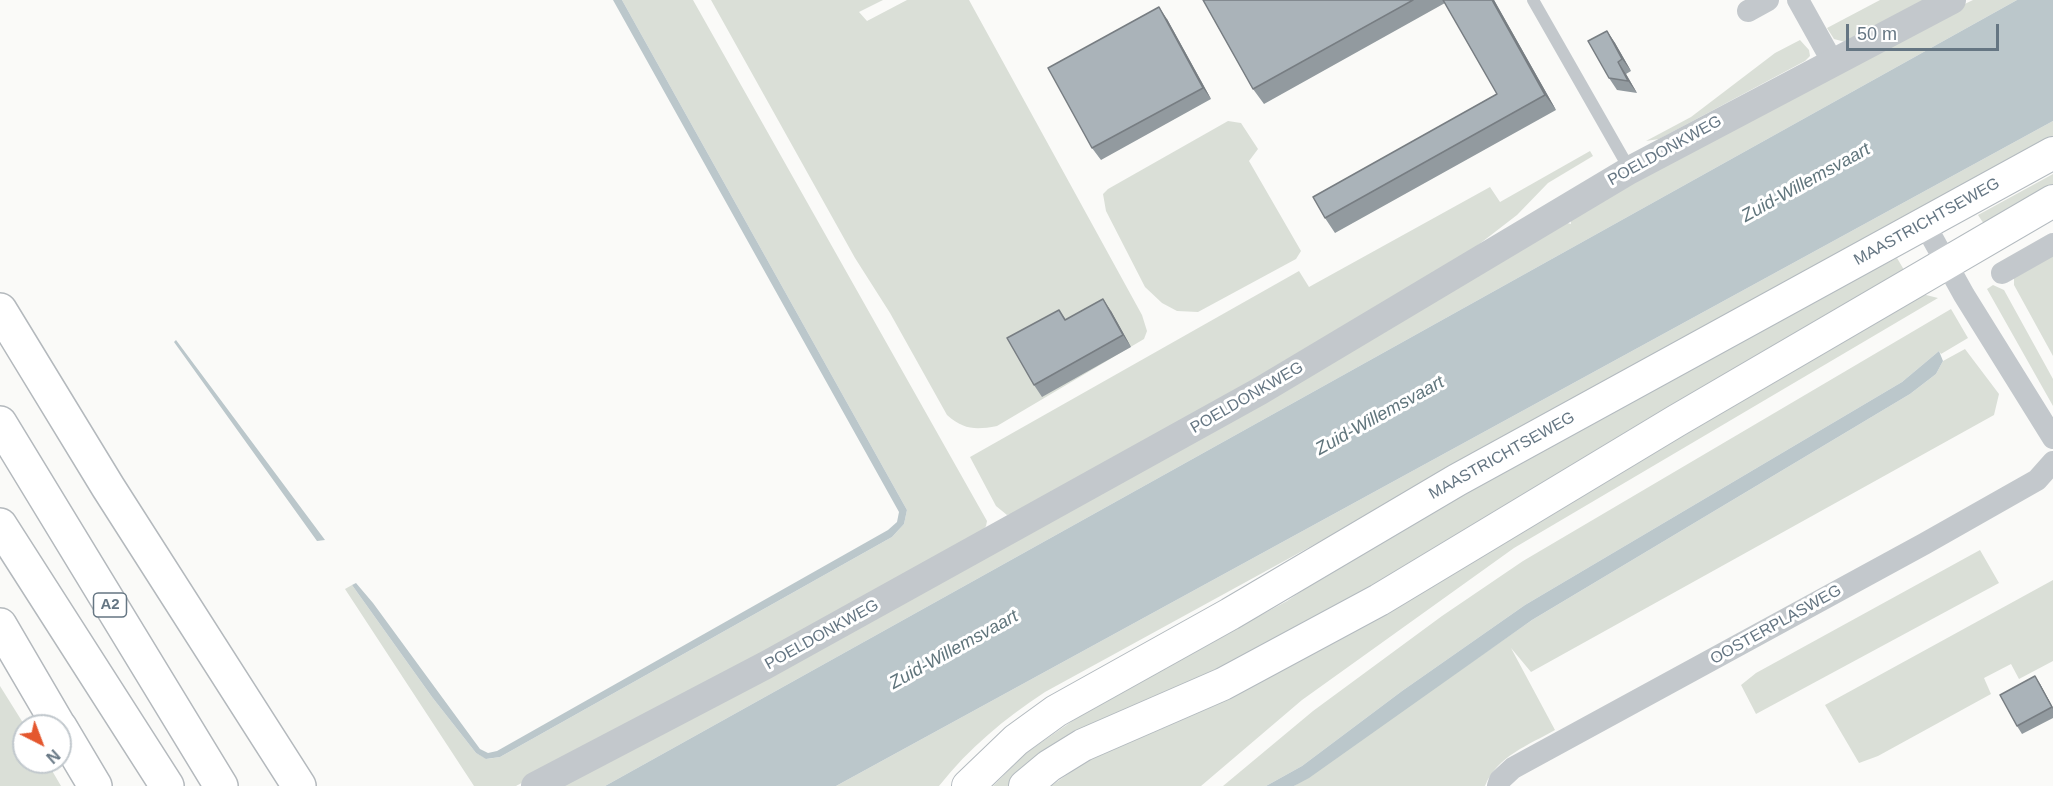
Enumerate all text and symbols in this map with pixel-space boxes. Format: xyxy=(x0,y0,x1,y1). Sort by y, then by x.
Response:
scale bar xyxy=(1849,12,2002,50)
text: 50 m xyxy=(1857,24,1897,44)
street label: POELDONKWEG xyxy=(1605,112,1725,190)
water label: Zuid-Willemsvaart xyxy=(1738,139,1874,227)
street label: MAASTRICHTSEWEG xyxy=(1851,174,2003,270)
street label: POELDONKWEG xyxy=(1187,358,1307,438)
water label: Zuid-Willemsvaart xyxy=(1312,372,1448,460)
street label: MAASTRICHTSEWEG xyxy=(1426,408,1578,504)
street label: OOSTERPLASWEG xyxy=(1707,581,1845,669)
road number: A2 xyxy=(94,593,126,617)
street label: POELDONKWEG xyxy=(762,596,882,674)
water label: Zuid-Willemsvaart xyxy=(886,606,1022,694)
north arrow xyxy=(12,714,72,774)
text: N xyxy=(43,746,63,766)

